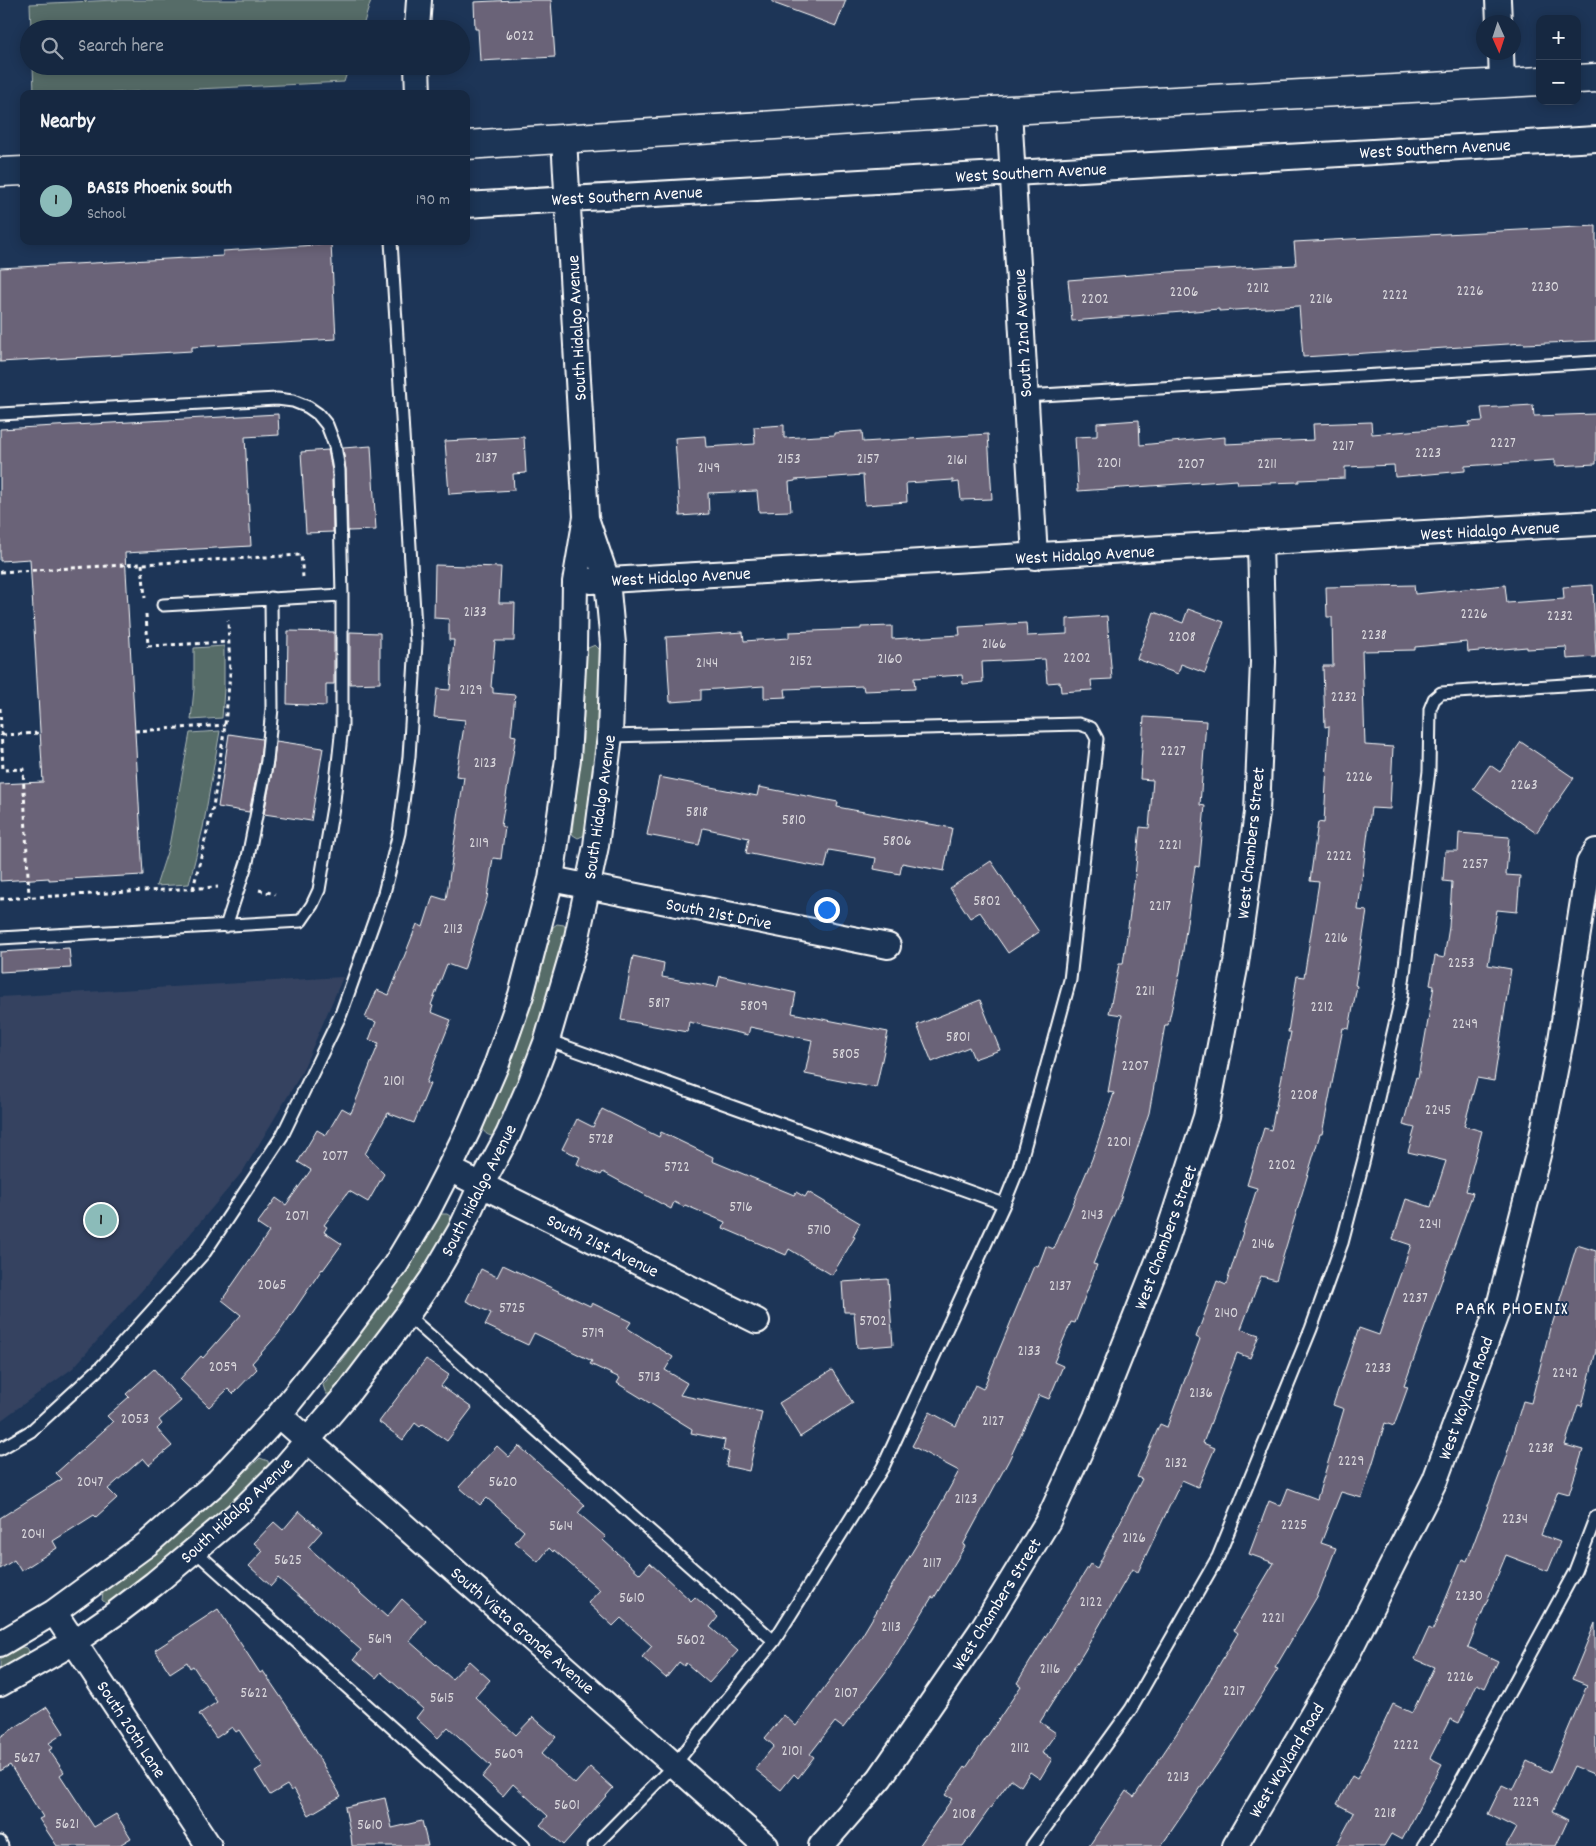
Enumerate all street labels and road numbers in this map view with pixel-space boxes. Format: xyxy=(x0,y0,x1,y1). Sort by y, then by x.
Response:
street label: West Southern Avenue xyxy=(1359,134,1511,167)
street label: West Southern Avenue xyxy=(955,158,1107,191)
street label: West Southern Avenue xyxy=(551,181,703,214)
street label: South Hidalgo Avenue xyxy=(562,254,595,401)
street label: South 22nd Avenue xyxy=(1009,268,1040,398)
street label: West Hidalgo Avenue xyxy=(1420,516,1561,549)
street label: West Hidalgo Avenue xyxy=(1015,540,1156,573)
street label: West Hidalgo Avenue xyxy=(611,562,752,595)
street label: South Hidalgo Avenue xyxy=(579,733,624,881)
street label: West Chambers Street xyxy=(1232,766,1273,920)
street label: South 21st Drive xyxy=(663,893,774,938)
street label: South Hidalgo Avenue xyxy=(436,1120,524,1262)
street label: West Chambers Street xyxy=(1130,1162,1205,1314)
street label: South 21st Avenue xyxy=(542,1209,662,1285)
street label: West Wayland Road xyxy=(1433,1334,1501,1464)
street label: South Hidalgo Avenue xyxy=(176,1453,300,1571)
street label: West Chambers Street xyxy=(947,1534,1049,1677)
street label: South Vista Grande Avenue xyxy=(444,1562,599,1702)
street label: South 20th Lane xyxy=(89,1677,171,1784)
street label: West Wayland Road xyxy=(1244,1699,1332,1823)

